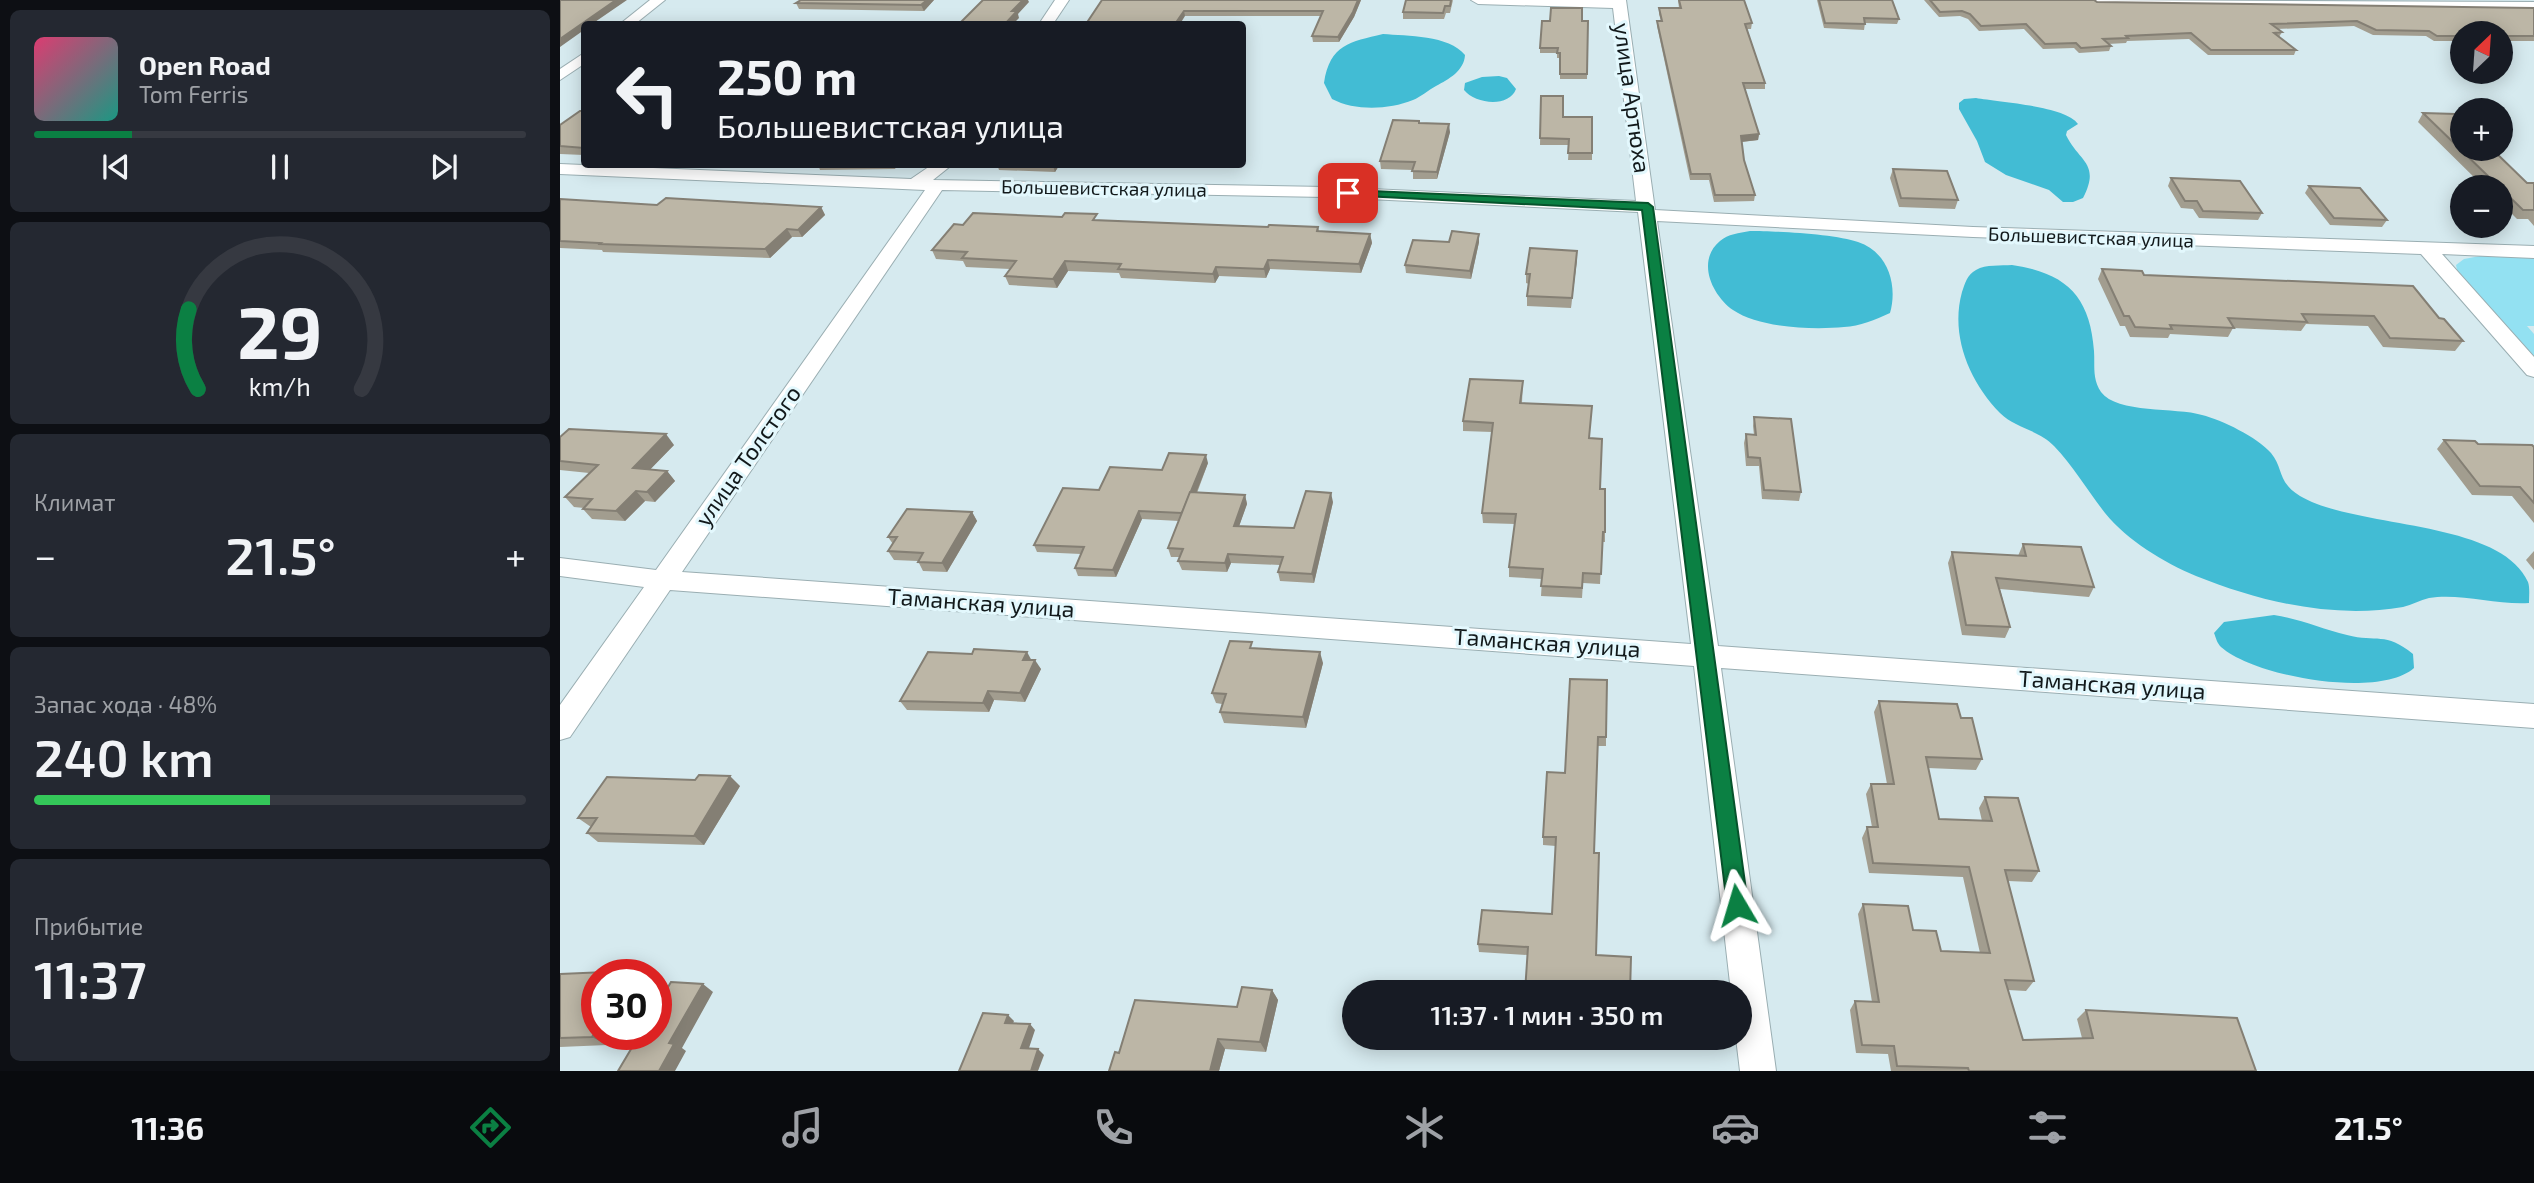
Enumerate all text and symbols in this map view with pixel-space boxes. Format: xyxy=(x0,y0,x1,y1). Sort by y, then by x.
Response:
street label: улица Артюха xyxy=(1608,21,1657,175)
north arrow xyxy=(2450,21,2513,84)
map controls xyxy=(2450,21,2513,238)
text: 250 m xyxy=(717,46,857,105)
text: Open Road xyxy=(139,49,271,80)
icon: left xyxy=(602,49,693,140)
text: Tom Ferris xyxy=(139,80,248,108)
button: + xyxy=(2450,98,2513,161)
text: Большевистская улица xyxy=(717,106,1064,144)
icon: previous xyxy=(97,148,135,186)
icon: pause xyxy=(261,148,299,186)
icon: next xyxy=(425,148,463,186)
pin xyxy=(1318,163,1378,223)
street label: Большевистская улица xyxy=(1001,174,1207,202)
icon: arrive xyxy=(1329,174,1367,212)
button: − xyxy=(2450,175,2513,238)
street label: Большевистская улица xyxy=(1988,221,2194,253)
text: 29 xyxy=(237,287,323,375)
text: km/h xyxy=(249,371,311,401)
street label: улица Толстого xyxy=(688,380,807,532)
text: Климат xyxy=(34,488,115,516)
text: 21.5° xyxy=(225,523,336,585)
text: − xyxy=(34,532,56,578)
text: + xyxy=(505,532,526,578)
street label: Таманская улица xyxy=(886,581,1076,624)
street label: Таманская улица xyxy=(1452,621,1642,664)
street label: Таманская улица xyxy=(2017,663,2207,706)
text: Запас хода · 48% xyxy=(34,690,217,718)
text: 240 km xyxy=(34,725,214,787)
position arrow xyxy=(1700,868,1774,942)
text: Прибытие xyxy=(34,912,143,940)
text: 11:37 xyxy=(34,947,147,1009)
speed limit sign: 30 xyxy=(581,959,672,1050)
text: 11:37 · 1 мин · 350 m xyxy=(1431,999,1663,1030)
icon: directions xyxy=(466,1103,515,1152)
icon: music xyxy=(778,1103,827,1152)
icon: phone xyxy=(1089,1103,1138,1152)
icon: climate xyxy=(1400,1103,1449,1152)
icon: car xyxy=(1711,1103,1760,1152)
icon: filters xyxy=(2023,1103,2072,1152)
text: 11:36 xyxy=(131,1108,204,1146)
text: 21.5° xyxy=(2334,1108,2403,1146)

